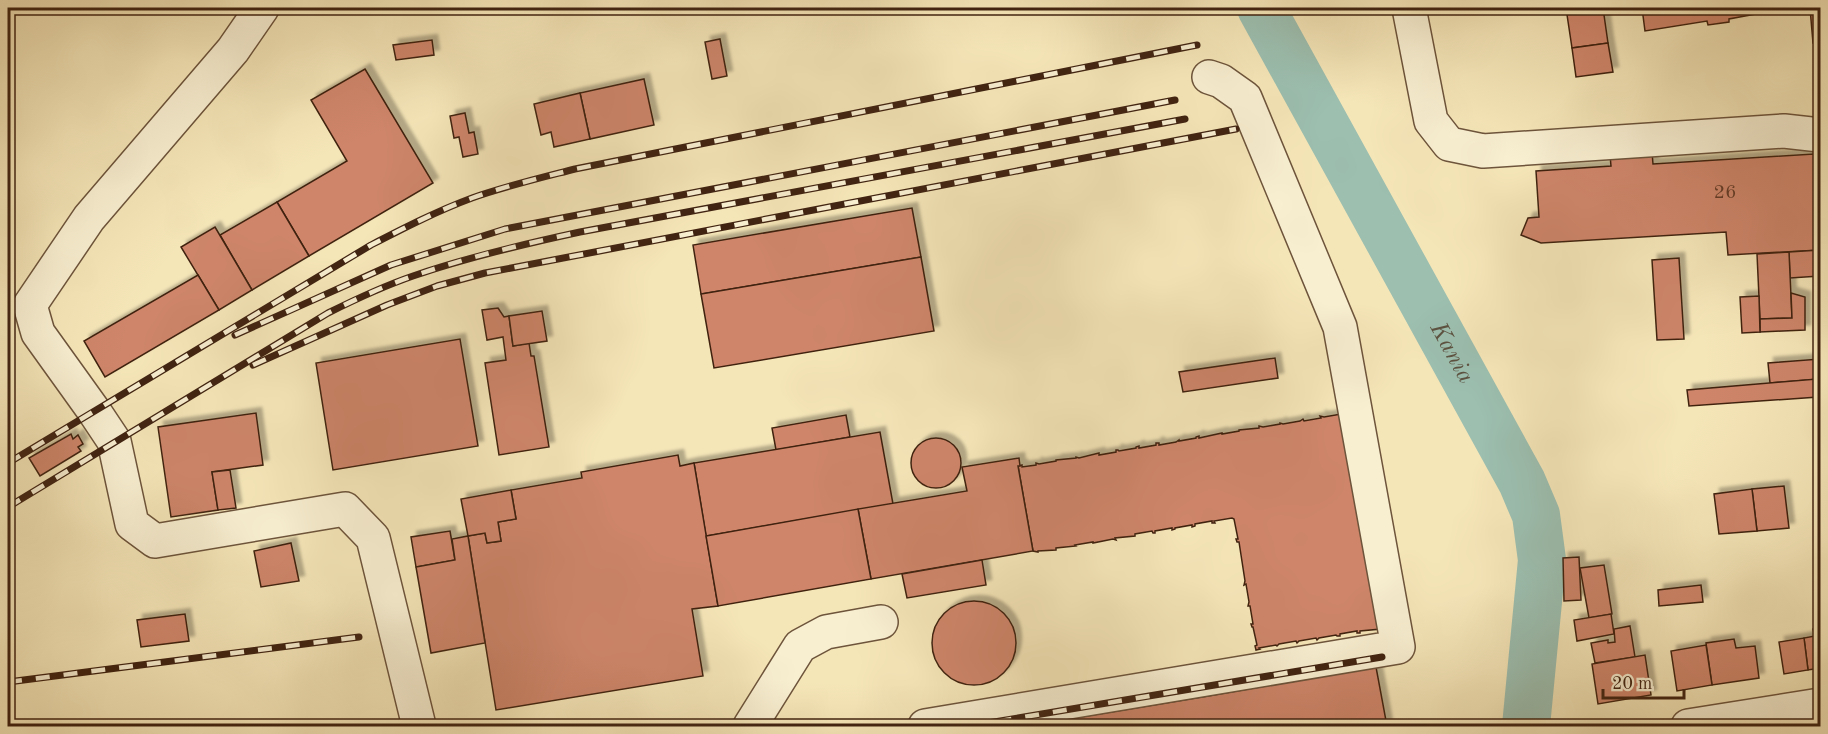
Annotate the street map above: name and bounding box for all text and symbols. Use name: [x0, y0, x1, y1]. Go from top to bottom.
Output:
house number: 26: [1713, 183, 1737, 203]
water label: Kania: [1424, 318, 1477, 388]
scale bar: [1603, 662, 1684, 700]
text: 20 m: [1612, 675, 1652, 693]

